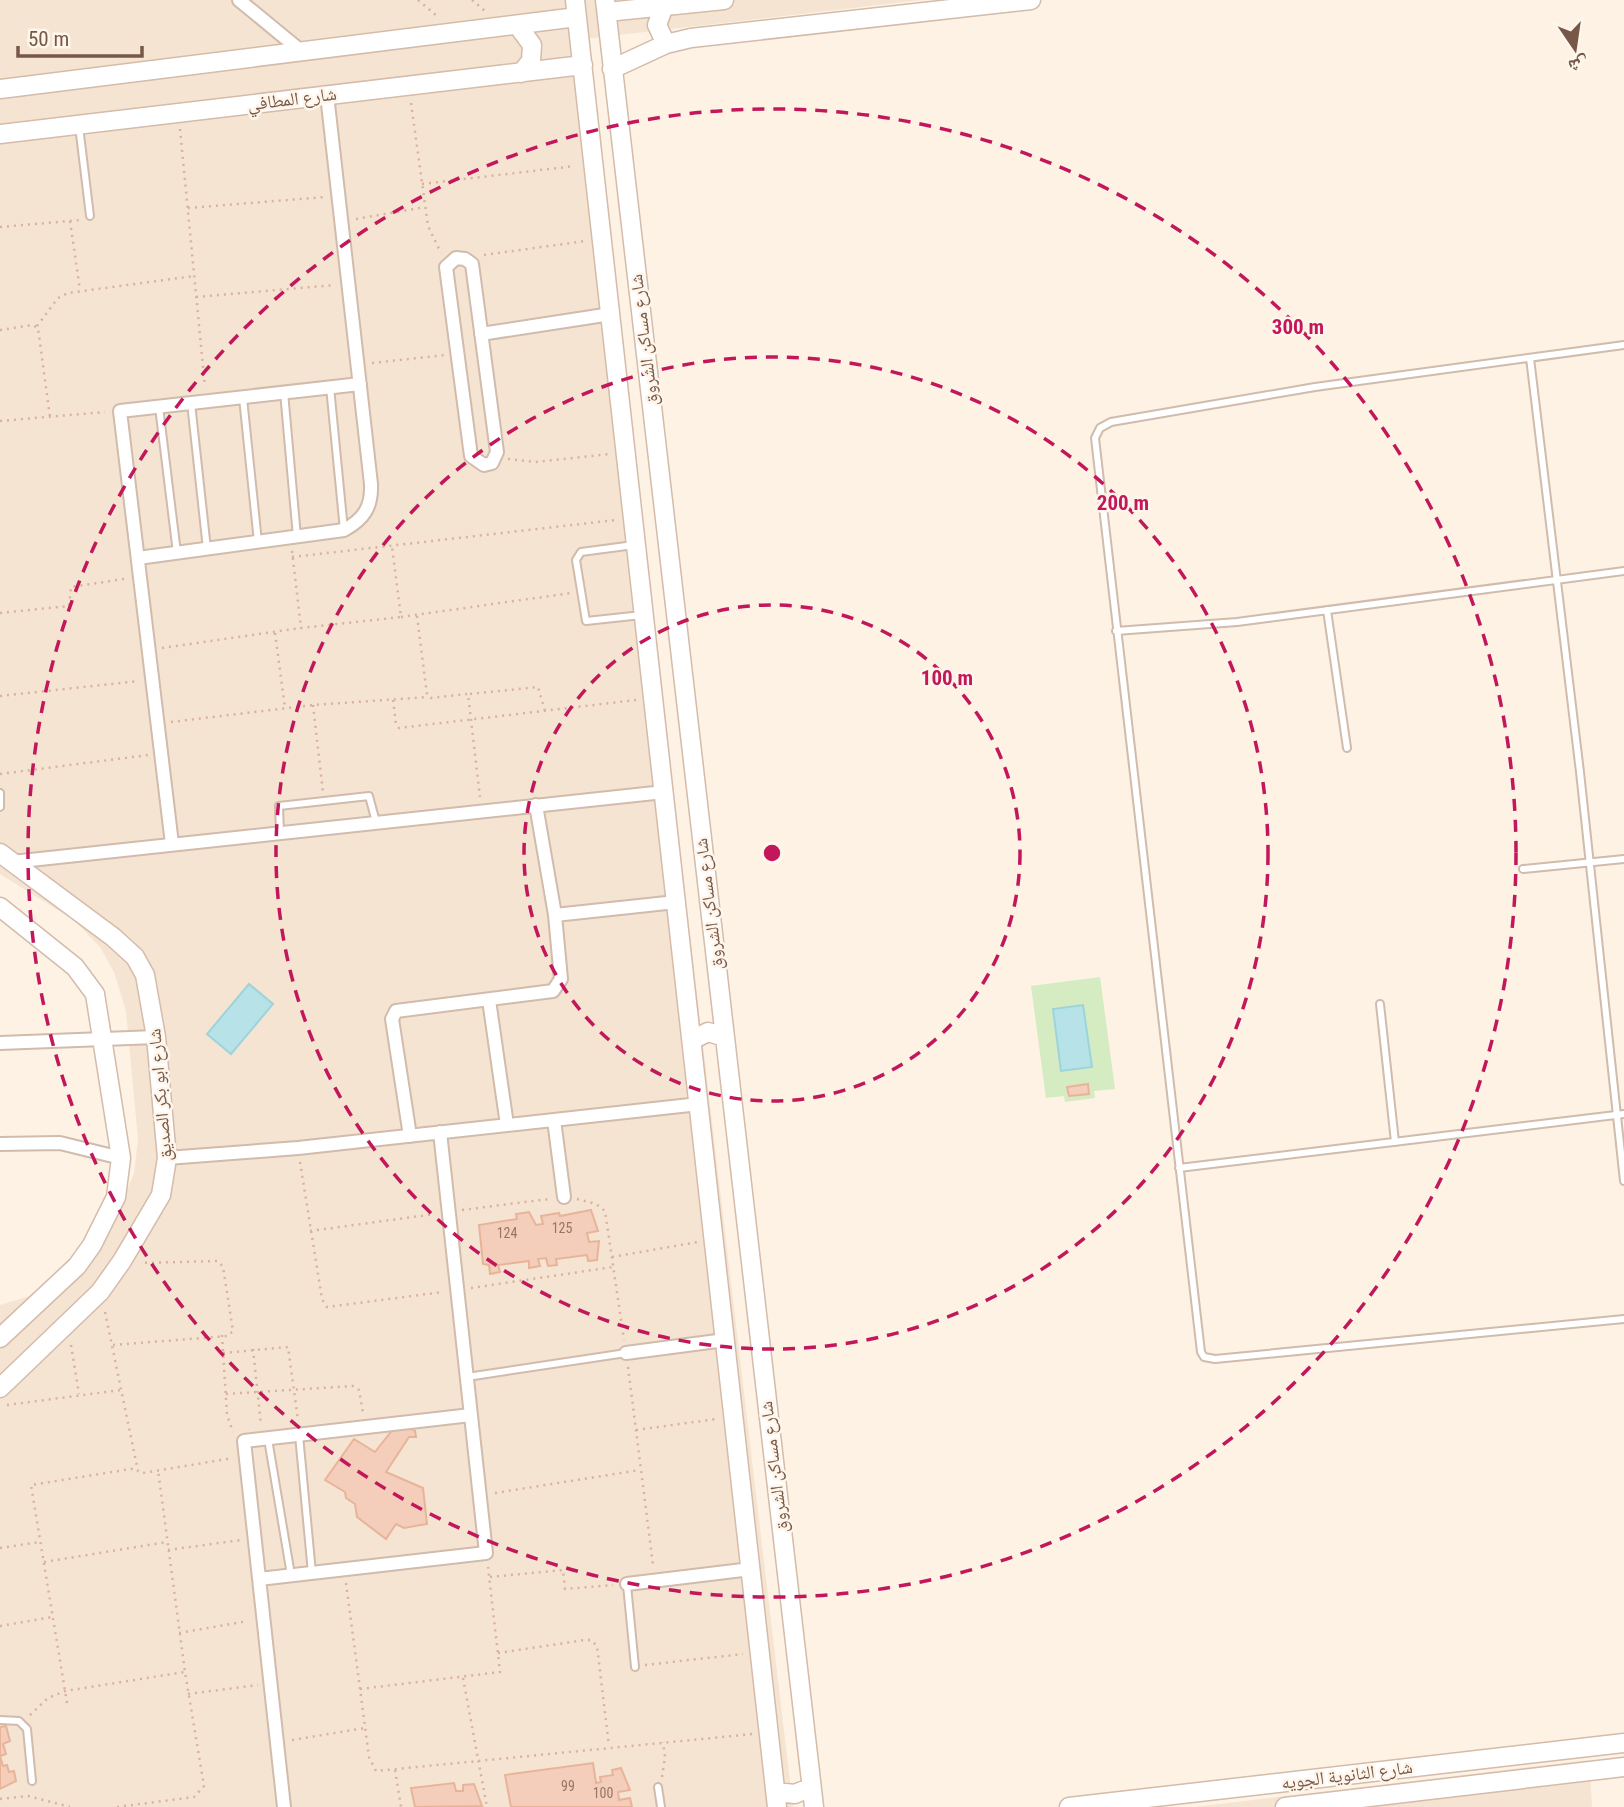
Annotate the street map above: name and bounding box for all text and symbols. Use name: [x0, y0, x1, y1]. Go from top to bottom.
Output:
scale bar: [18, 14, 142, 58]
north arrow: [1540, 14, 1610, 84]
text: 50 m: [28, 27, 69, 51]
text: ش: [1566, 52, 1591, 79]
street label: شارع المطافي: [246, 83, 338, 119]
street label: شارع مساكن الشروق: [625, 273, 663, 407]
text: 300 m: [1272, 315, 1324, 339]
text: 200 m: [1097, 491, 1149, 515]
text: 100 m: [921, 666, 973, 690]
street label: شارع مساكن الشروق: [690, 837, 728, 971]
centre of rings: [760, 841, 784, 865]
street label: شارع ابو بكر الصديق: [143, 1028, 177, 1162]
house number: 125: [552, 1220, 572, 1236]
house number: 124: [497, 1225, 517, 1241]
street label: شارع مساكن الشروق: [755, 1400, 793, 1534]
street label: شارع الثانوية الجويه: [1280, 1756, 1414, 1794]
house number: 99: [561, 1778, 575, 1794]
house number: 100: [593, 1785, 613, 1801]

